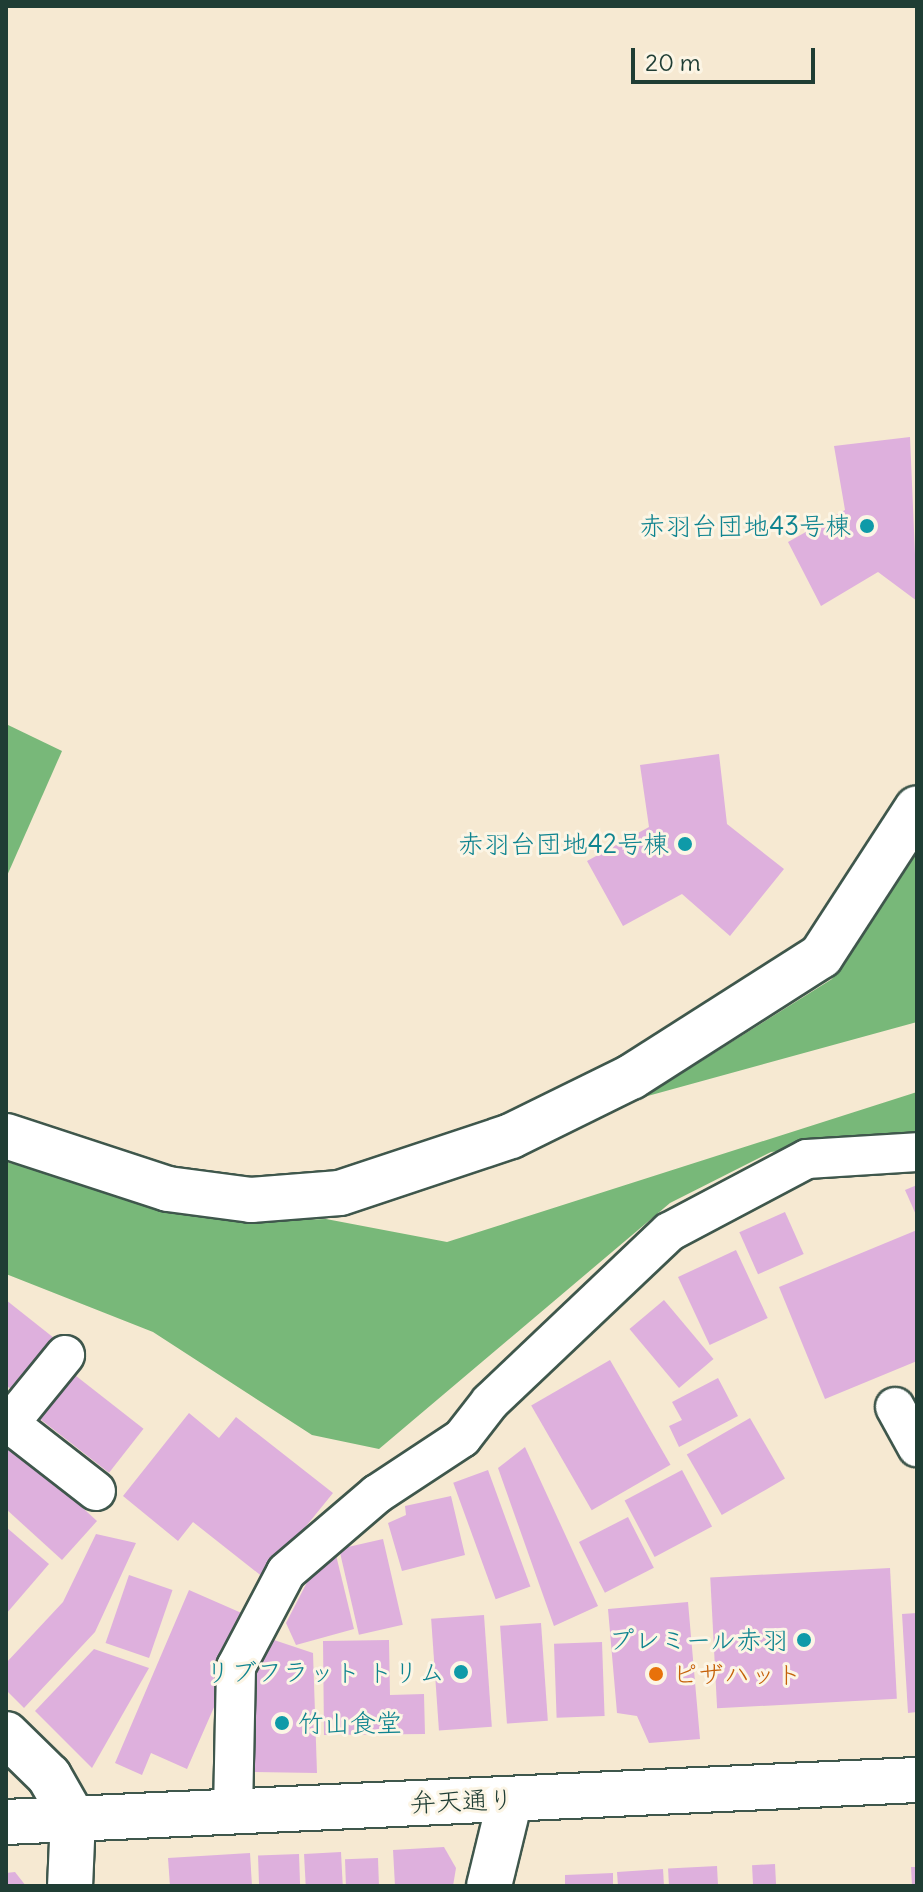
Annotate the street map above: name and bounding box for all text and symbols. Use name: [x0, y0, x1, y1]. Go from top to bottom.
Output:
scale bar: [635, 32, 819, 82]
text: 20 m: [645, 47, 701, 77]
place label: 赤羽台団地43号棟: [639, 510, 851, 542]
marker: 赤羽台団地43号棟: [858, 517, 876, 535]
place label: 赤羽台団地42号棟: [458, 828, 669, 860]
marker: 赤羽台団地42号棟: [676, 835, 694, 853]
place label: プレミール赤羽: [607, 1624, 788, 1656]
marker: プレミール赤羽: [795, 1631, 813, 1649]
place label: リブフラット トリム: [205, 1656, 445, 1688]
place label: ピザハット: [672, 1658, 802, 1690]
marker: リブフラット トリム: [452, 1663, 470, 1681]
marker: ピザハット: [647, 1665, 665, 1683]
place label: 竹山食堂: [298, 1707, 402, 1739]
marker: 竹山食堂: [273, 1714, 291, 1732]
street label: 弁天通り: [409, 1784, 515, 1818]

